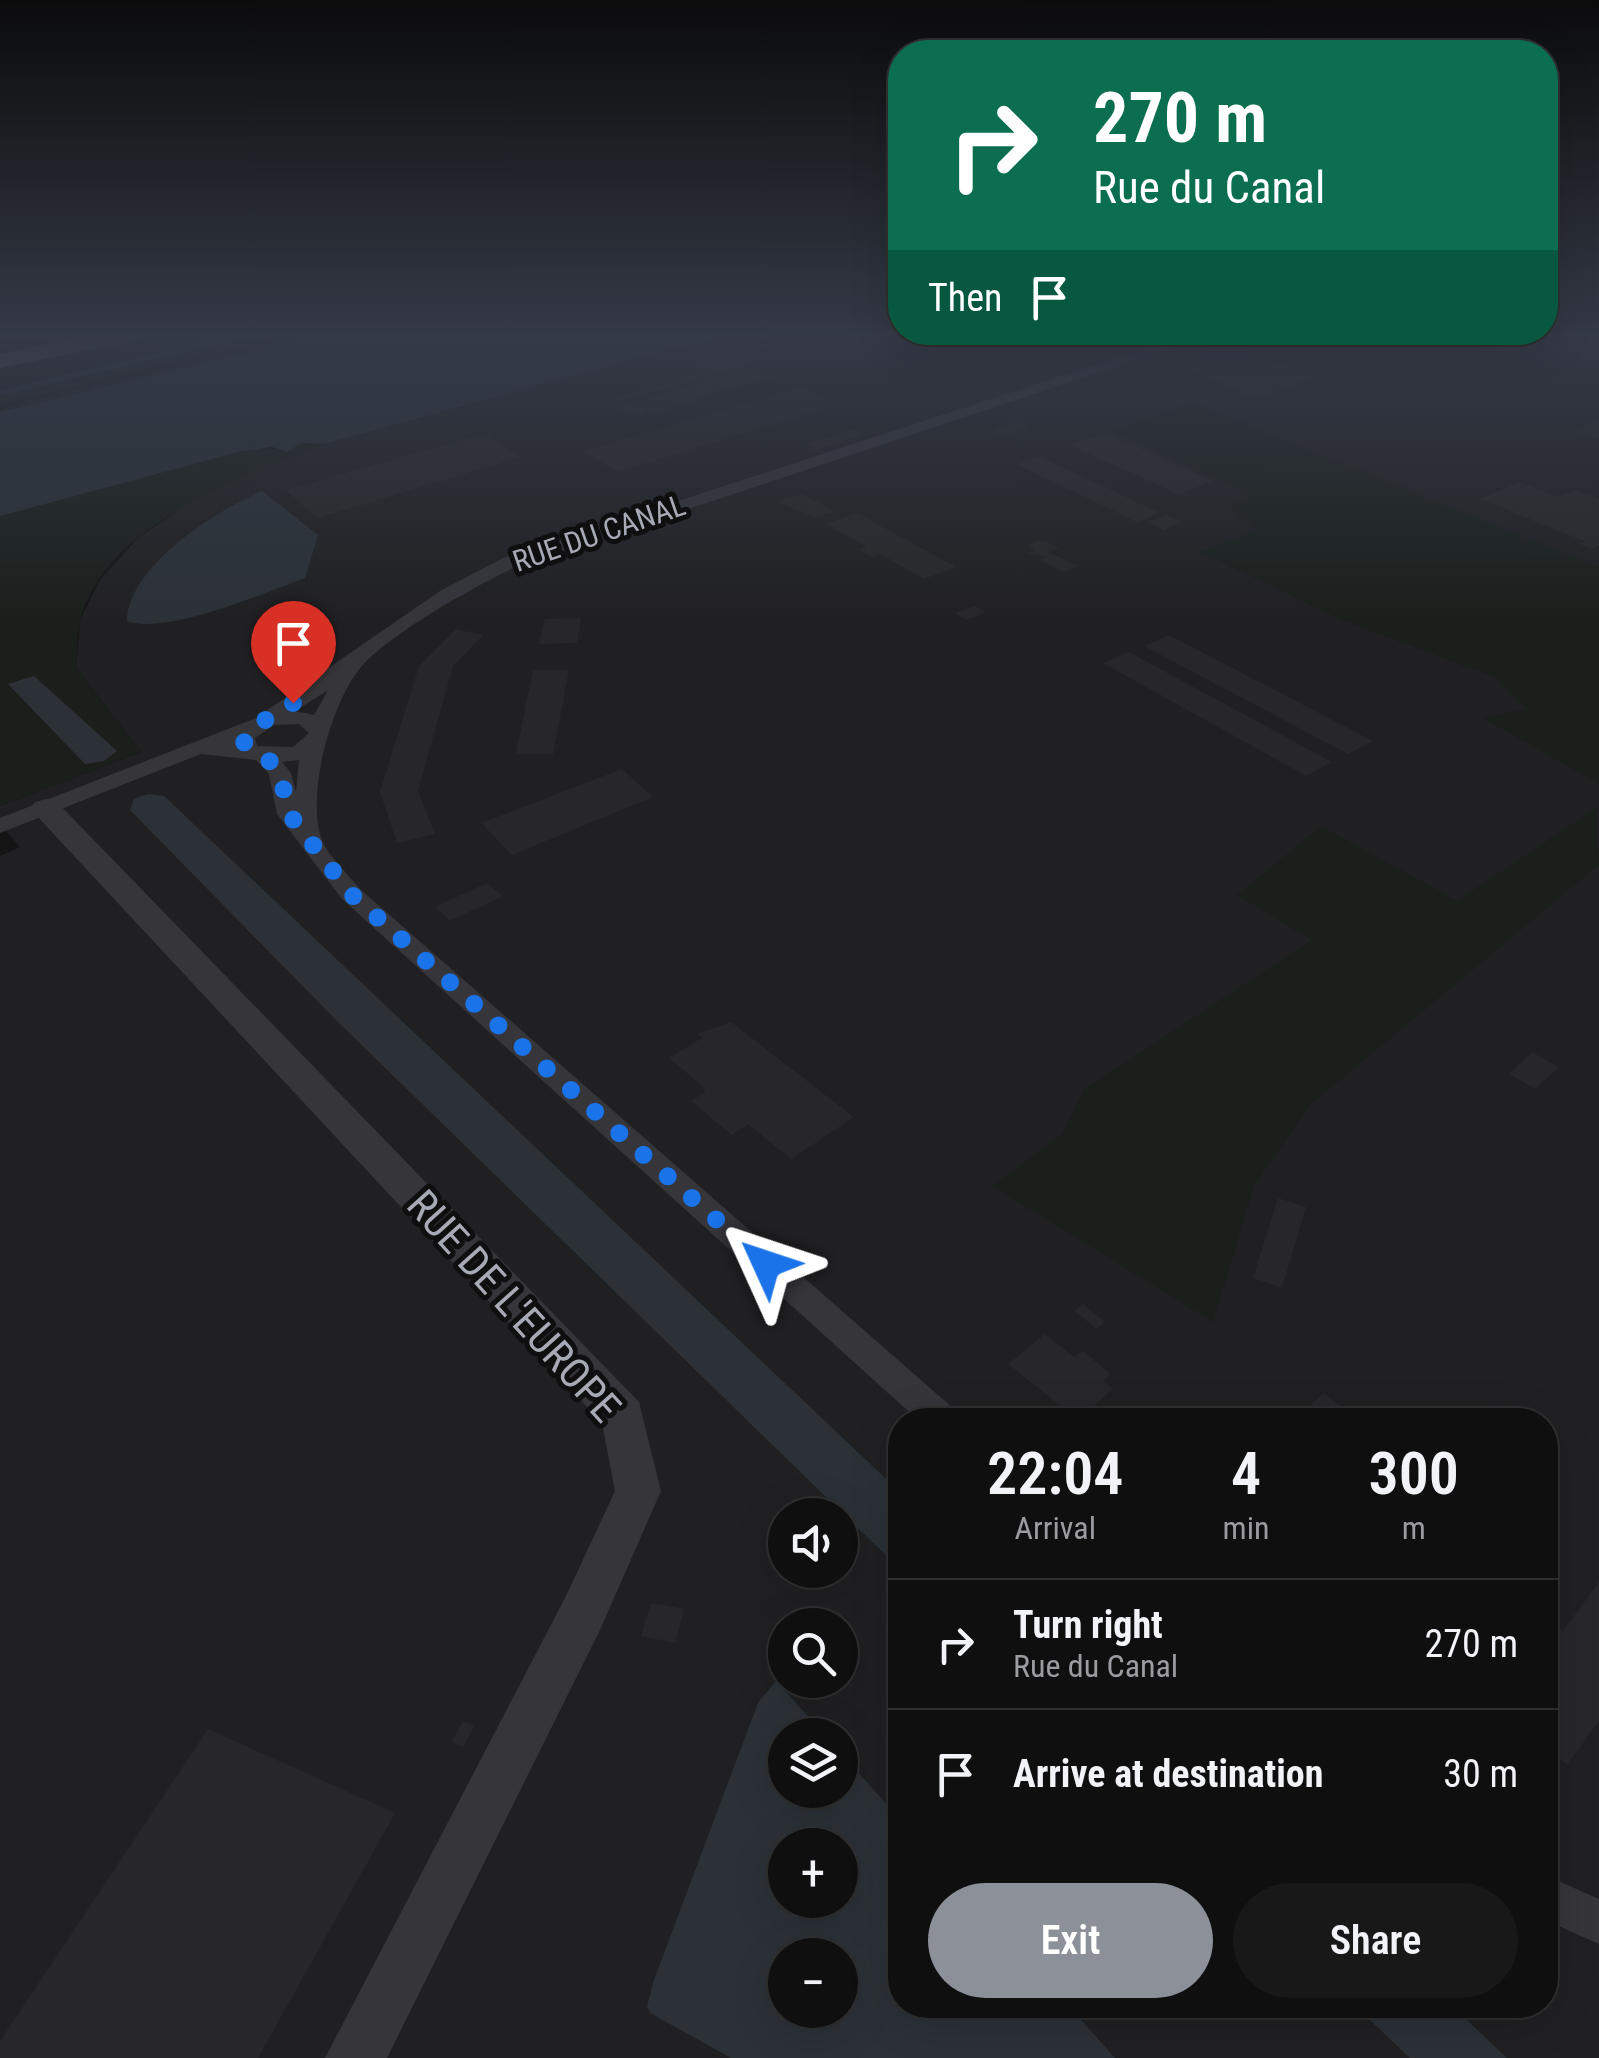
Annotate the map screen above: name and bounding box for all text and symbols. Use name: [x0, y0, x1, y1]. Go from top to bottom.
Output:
text: 270 m: [1093, 77, 1267, 159]
icon: right: [928, 80, 1058, 210]
text: Rue du Canal: [1093, 161, 1325, 214]
icon: arrive: [1022, 270, 1077, 325]
text: Then: [928, 276, 1002, 320]
street label: RUE DU CANAL: [508, 487, 690, 579]
pin: [251, 601, 336, 704]
icon: arrive: [266, 616, 321, 671]
street label: RUE DE L'EUROPE: [397, 1180, 631, 1432]
position arrow: [714, 1212, 818, 1316]
text: 22:04: [987, 1438, 1124, 1509]
text: 4: [1231, 1438, 1261, 1509]
text: 300: [1368, 1438, 1459, 1509]
map controls: [768, 1498, 858, 2028]
button: sound: [768, 1498, 858, 1588]
text: Arrival: [1015, 1509, 1096, 1547]
text: min: [1223, 1509, 1269, 1547]
text: m: [1402, 1509, 1426, 1547]
text: Turn right: [1013, 1603, 1163, 1647]
button: search: [768, 1608, 858, 1698]
icon: right: [928, 1617, 983, 1672]
text: 270 m: [1424, 1622, 1518, 1666]
text: Rue du Canal: [1013, 1647, 1178, 1685]
button: layers: [768, 1718, 858, 1808]
icon: arrive: [928, 1747, 983, 1802]
text: Arrive at destination: [1013, 1752, 1323, 1796]
text: 30 m: [1443, 1752, 1518, 1796]
button: +: [768, 1828, 858, 1918]
button: Exit: [928, 1883, 1213, 1998]
button: Share: [1233, 1883, 1518, 1998]
button: −: [768, 1938, 858, 2028]

